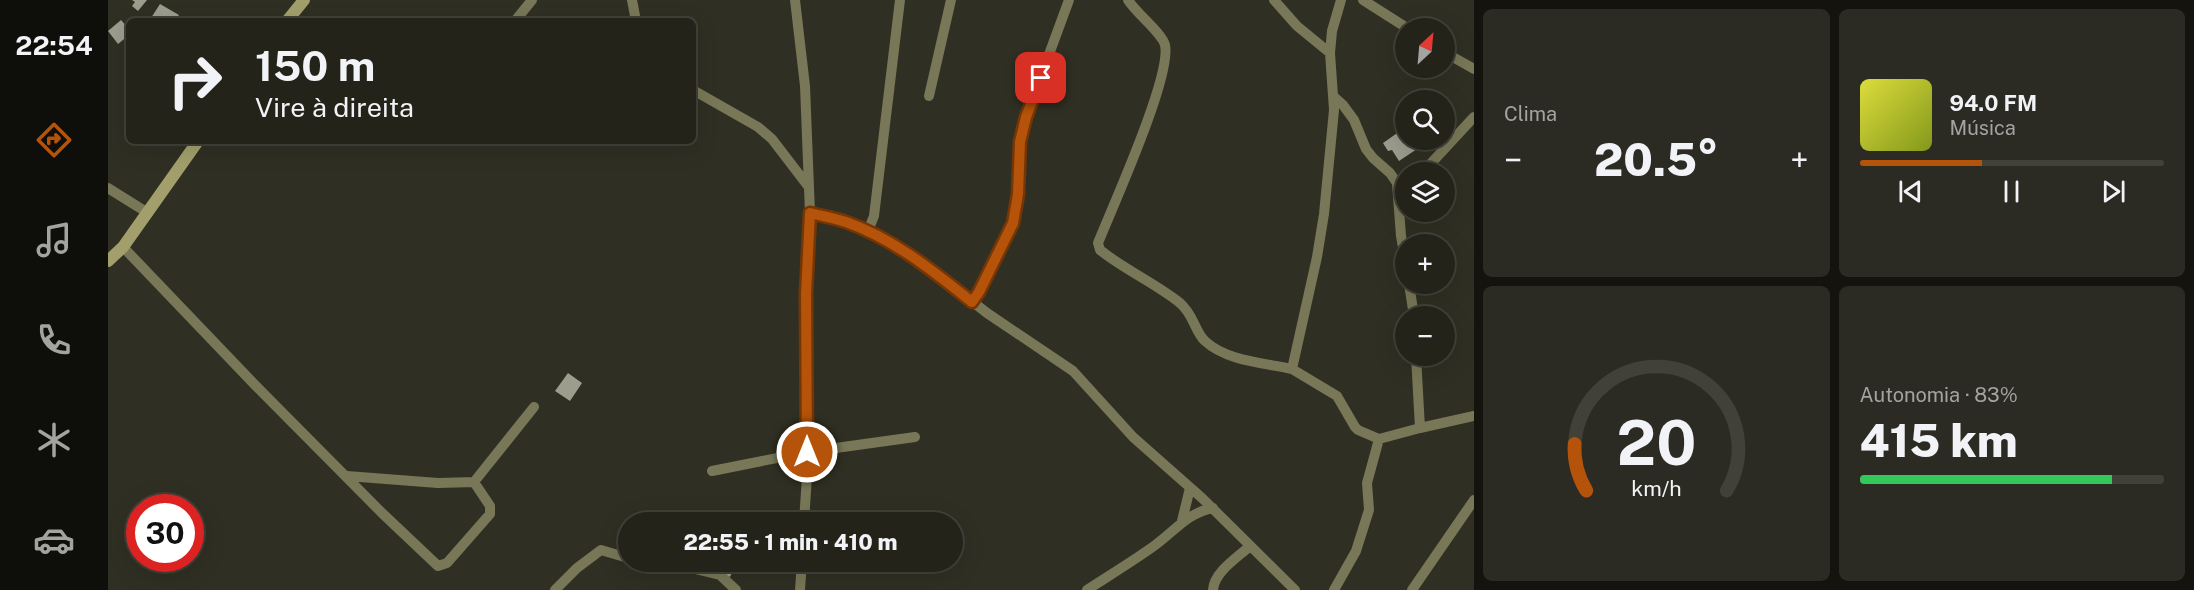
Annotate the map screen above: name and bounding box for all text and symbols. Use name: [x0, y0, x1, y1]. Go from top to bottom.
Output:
north arrow: [1395, 18, 1455, 78]
map controls: [1395, 18, 1455, 366]
text: 22:54: [15, 29, 93, 61]
text: 150 m: [255, 41, 375, 90]
icon: right: [156, 42, 234, 120]
pin: [1015, 52, 1066, 103]
icon: arrive: [1024, 61, 1057, 94]
button: search: [1395, 90, 1455, 150]
text: 94.0 FM: [1950, 90, 2037, 116]
text: Vire à direita: [255, 91, 414, 123]
text: Clima: [1504, 102, 1557, 126]
text: Música: [1950, 116, 2016, 140]
icon: directions: [33, 119, 75, 161]
text: 20.5°: [1594, 133, 1719, 186]
text: −: [1504, 141, 1522, 179]
text: +: [1790, 141, 1809, 179]
button: layers: [1395, 162, 1455, 222]
icon: previous: [1894, 175, 1927, 208]
icon: pause: [1995, 175, 2028, 208]
icon: next: [2097, 175, 2130, 208]
icon: music: [33, 219, 75, 261]
button: +: [1395, 234, 1455, 294]
button: −: [1395, 306, 1455, 366]
icon: phone: [33, 319, 75, 361]
text: Autonomia · 83%: [1860, 383, 2018, 407]
text: 20: [1616, 406, 1696, 479]
text: 415 km: [1860, 414, 2018, 467]
icon: climate: [33, 419, 75, 461]
position arrow: [775, 420, 839, 484]
text: km/h: [1631, 476, 1681, 501]
speed limit sign: 30: [126, 494, 204, 572]
icon: car: [33, 519, 75, 561]
text: 22:55 · 1 min · 410 m: [684, 529, 898, 555]

